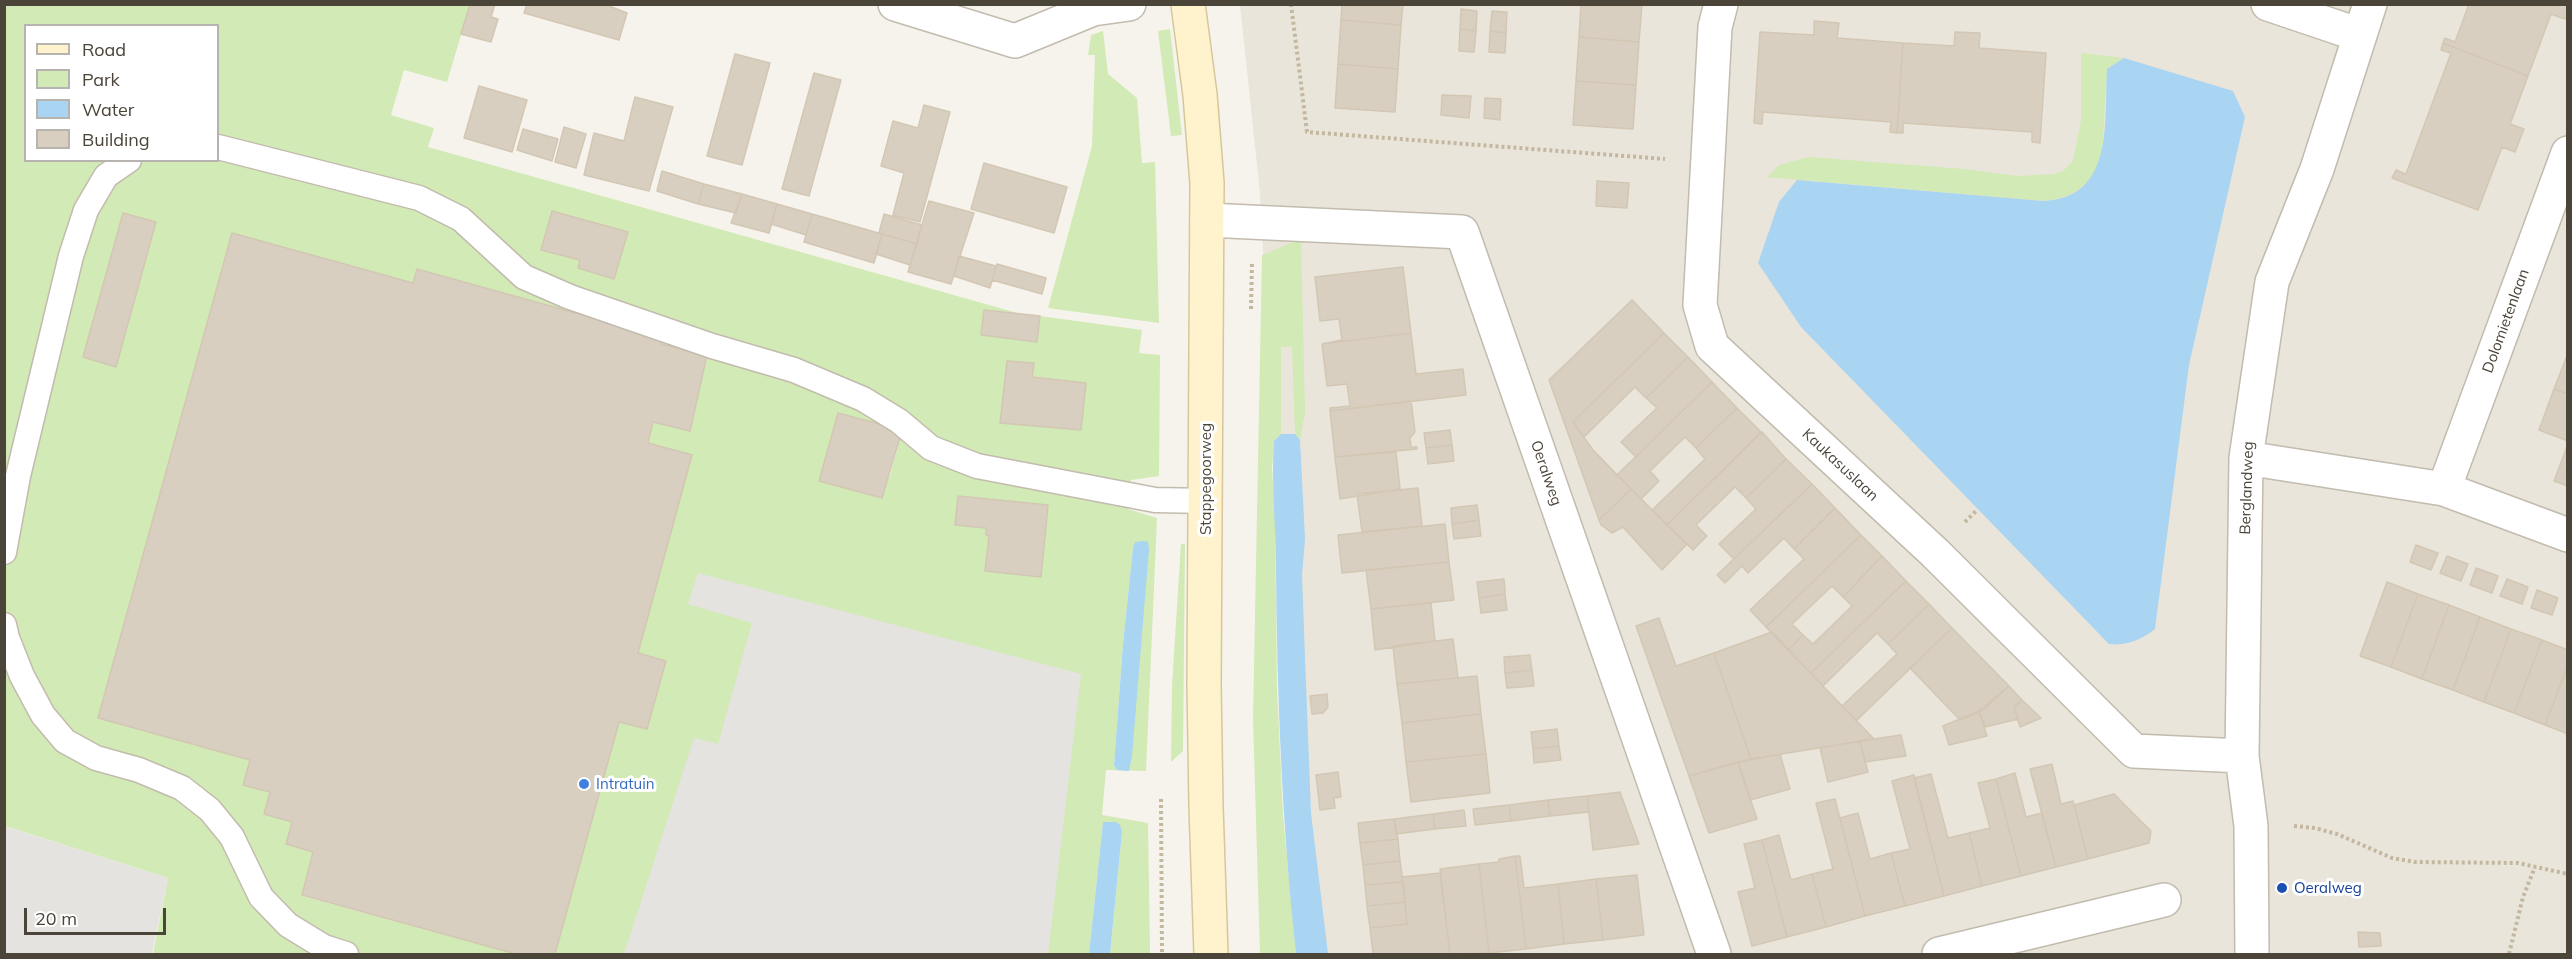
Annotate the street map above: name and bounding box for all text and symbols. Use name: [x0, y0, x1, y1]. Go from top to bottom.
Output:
legend: [24, 24, 219, 162]
text: Road: [82, 38, 126, 61]
text: Park: [82, 68, 120, 91]
text: Water: [82, 98, 134, 121]
text: Building: [82, 128, 150, 151]
street label: Dolomietenlaan: [2479, 267, 2533, 375]
street label: Stappegoorweg: [1197, 423, 1215, 535]
street label: Kaukasuslaan: [1798, 425, 1882, 505]
street label: Oeralweg: [1526, 438, 1566, 508]
street label: Berglandweg: [2236, 441, 2258, 535]
place label: Intratuin: [596, 775, 655, 793]
marker: Intratuin: [577, 777, 591, 791]
place label: Oeralweg: [2294, 879, 2362, 897]
marker: Oeralweg: [2275, 881, 2289, 895]
scale bar: [27, 896, 170, 934]
text: 20 m: [35, 907, 77, 930]

